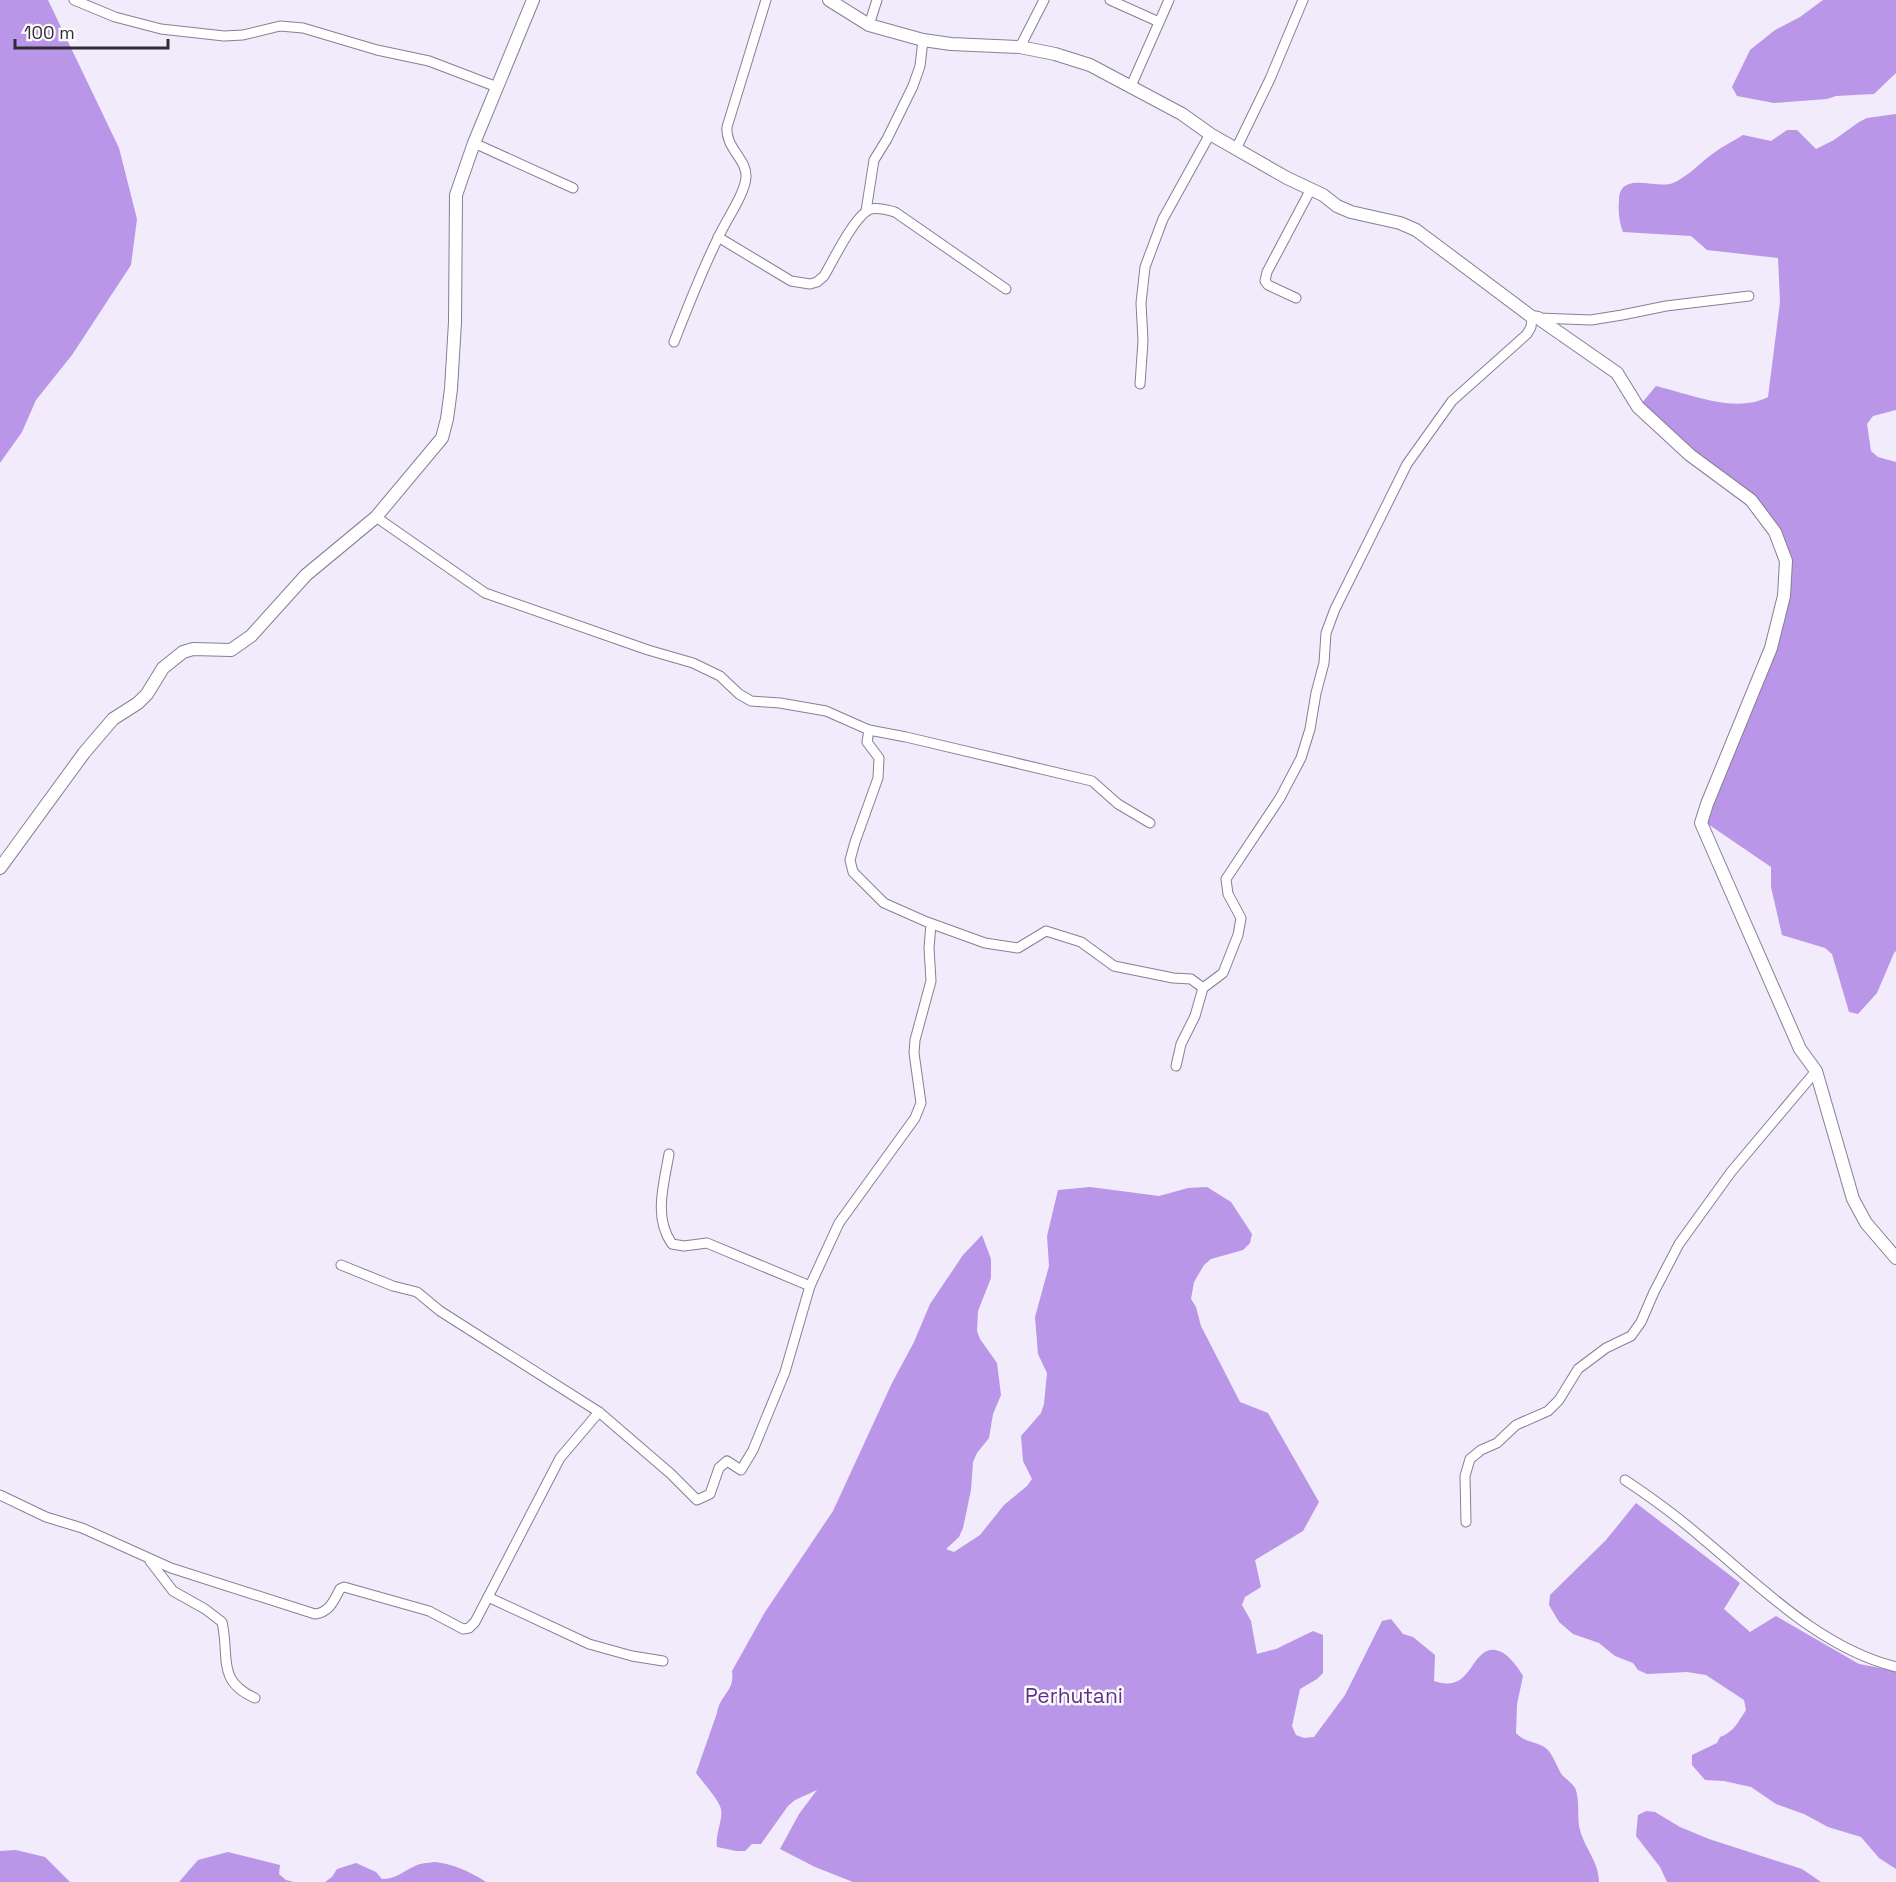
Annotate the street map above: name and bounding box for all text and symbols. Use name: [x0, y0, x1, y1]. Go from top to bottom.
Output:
scale bar: [15, 12, 168, 50]
text: 100 m: [24, 21, 75, 44]
park label: Perhutani: [1025, 1682, 1123, 1709]

